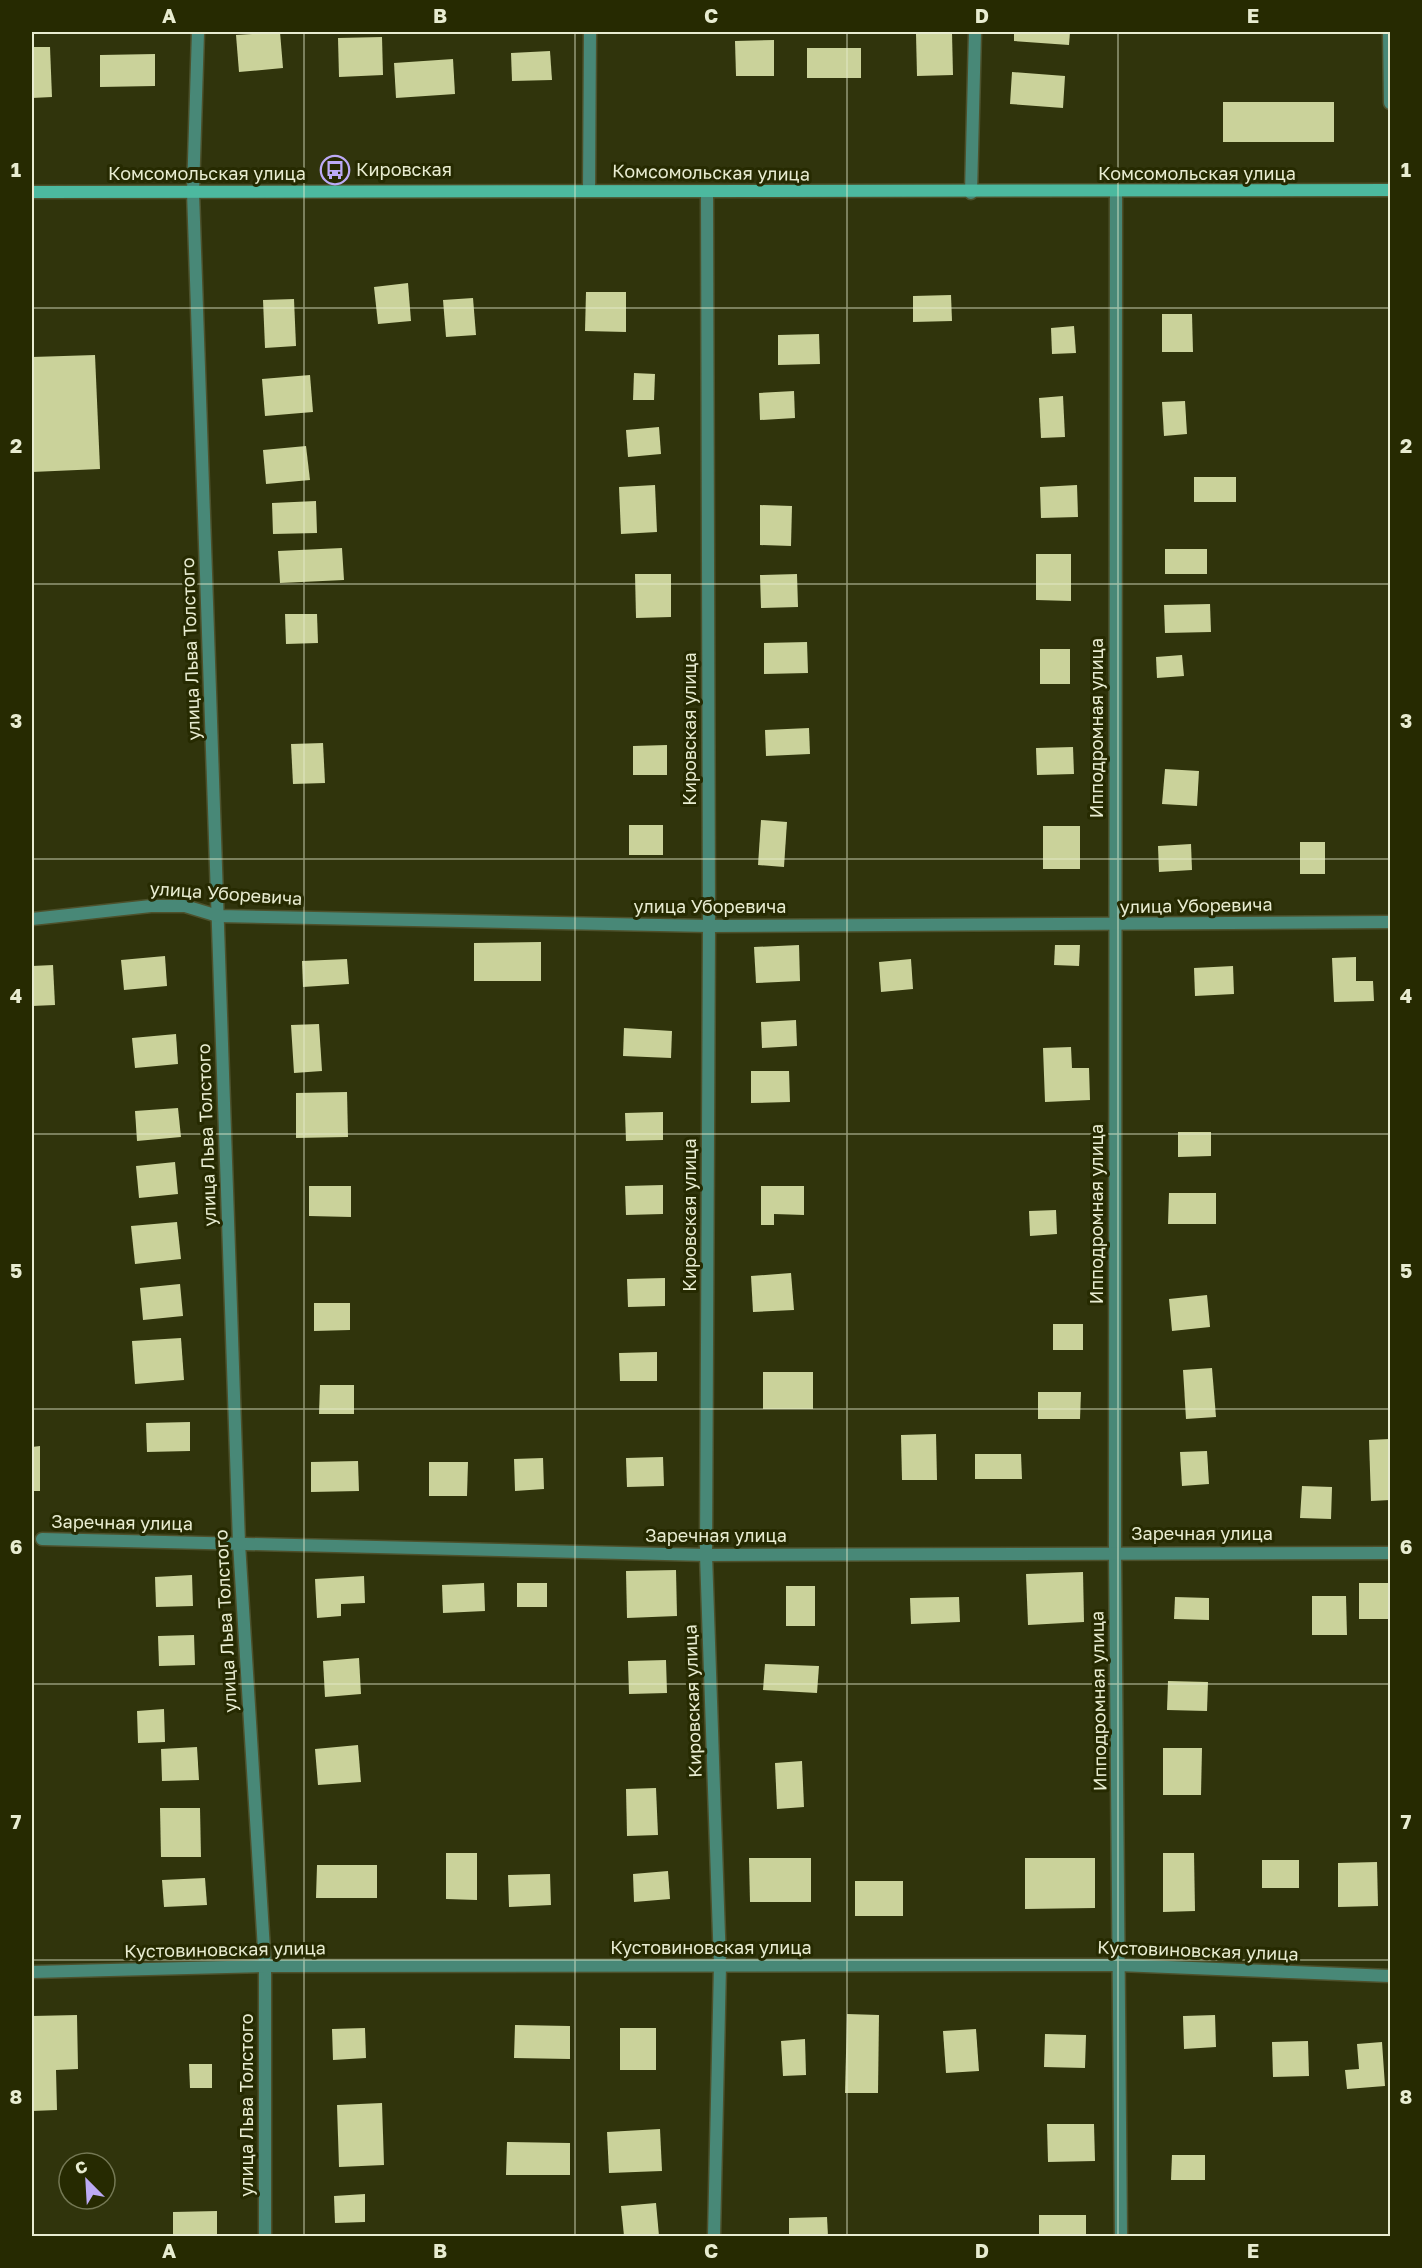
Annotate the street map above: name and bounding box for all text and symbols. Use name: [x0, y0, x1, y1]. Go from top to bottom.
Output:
text: A: [162, 3, 176, 27]
text: B: [433, 3, 447, 27]
text: C: [704, 3, 718, 27]
text: D: [975, 3, 989, 27]
text: E: [1247, 3, 1259, 27]
bus stop icon: Кировская: [319, 154, 351, 186]
text: 1: [11, 157, 21, 181]
text: 1: [1401, 157, 1411, 181]
place label: Кировская: [356, 158, 452, 180]
street label: Комсомольская улица: [612, 159, 810, 185]
street label: Комсомольская улица: [108, 162, 306, 184]
street label: Комсомольская улица: [1098, 162, 1296, 184]
text: 2: [10, 433, 22, 457]
text: 2: [1400, 433, 1412, 457]
street label: улица Льва Толстого: [176, 557, 204, 741]
street label: Ипподромная улица: [1085, 638, 1107, 818]
street label: Кировская улица: [678, 652, 700, 806]
text: 3: [10, 708, 22, 732]
text: 3: [1400, 708, 1412, 732]
street label: улица Уборевича: [149, 877, 303, 909]
street label: улица Уборевича: [1119, 893, 1273, 917]
street label: улица Уборевича: [634, 895, 786, 917]
text: 4: [10, 983, 22, 1007]
text: 4: [1400, 983, 1412, 1007]
street label: улица Льва Толстого: [192, 1043, 220, 1227]
street label: Ипподромная улица: [1085, 1124, 1107, 1304]
street label: Кировская улица: [678, 1138, 700, 1292]
text: 5: [10, 1258, 22, 1282]
text: 5: [1400, 1258, 1412, 1282]
street label: Заречная улица: [51, 1510, 193, 1534]
street label: Заречная улица: [1131, 1522, 1273, 1544]
street label: Заречная улица: [645, 1524, 787, 1546]
street label: улица Льва Толстого: [209, 1529, 241, 1713]
text: 6: [10, 1534, 22, 1558]
text: 6: [1400, 1534, 1412, 1558]
street label: Ипподромная улица: [1085, 1611, 1111, 1791]
street label: Кировская улица: [678, 1624, 706, 1778]
text: 7: [11, 1809, 22, 1833]
text: 7: [1401, 1809, 1412, 1833]
street label: Кустовиновская улица: [1097, 1935, 1299, 1965]
street label: Кустовиновская улица: [124, 1936, 326, 1962]
street label: Кустовиновская улица: [610, 1936, 812, 1958]
street label: улица Льва Толстого: [235, 2013, 257, 2197]
text: 8: [10, 2084, 22, 2108]
text: 8: [1400, 2084, 1412, 2108]
north arrow: [57, 2151, 117, 2211]
text: С: [72, 2156, 90, 2179]
text: A: [162, 2238, 176, 2262]
text: B: [433, 2238, 447, 2262]
text: C: [704, 2238, 718, 2262]
text: D: [975, 2238, 989, 2262]
text: E: [1247, 2238, 1259, 2262]

